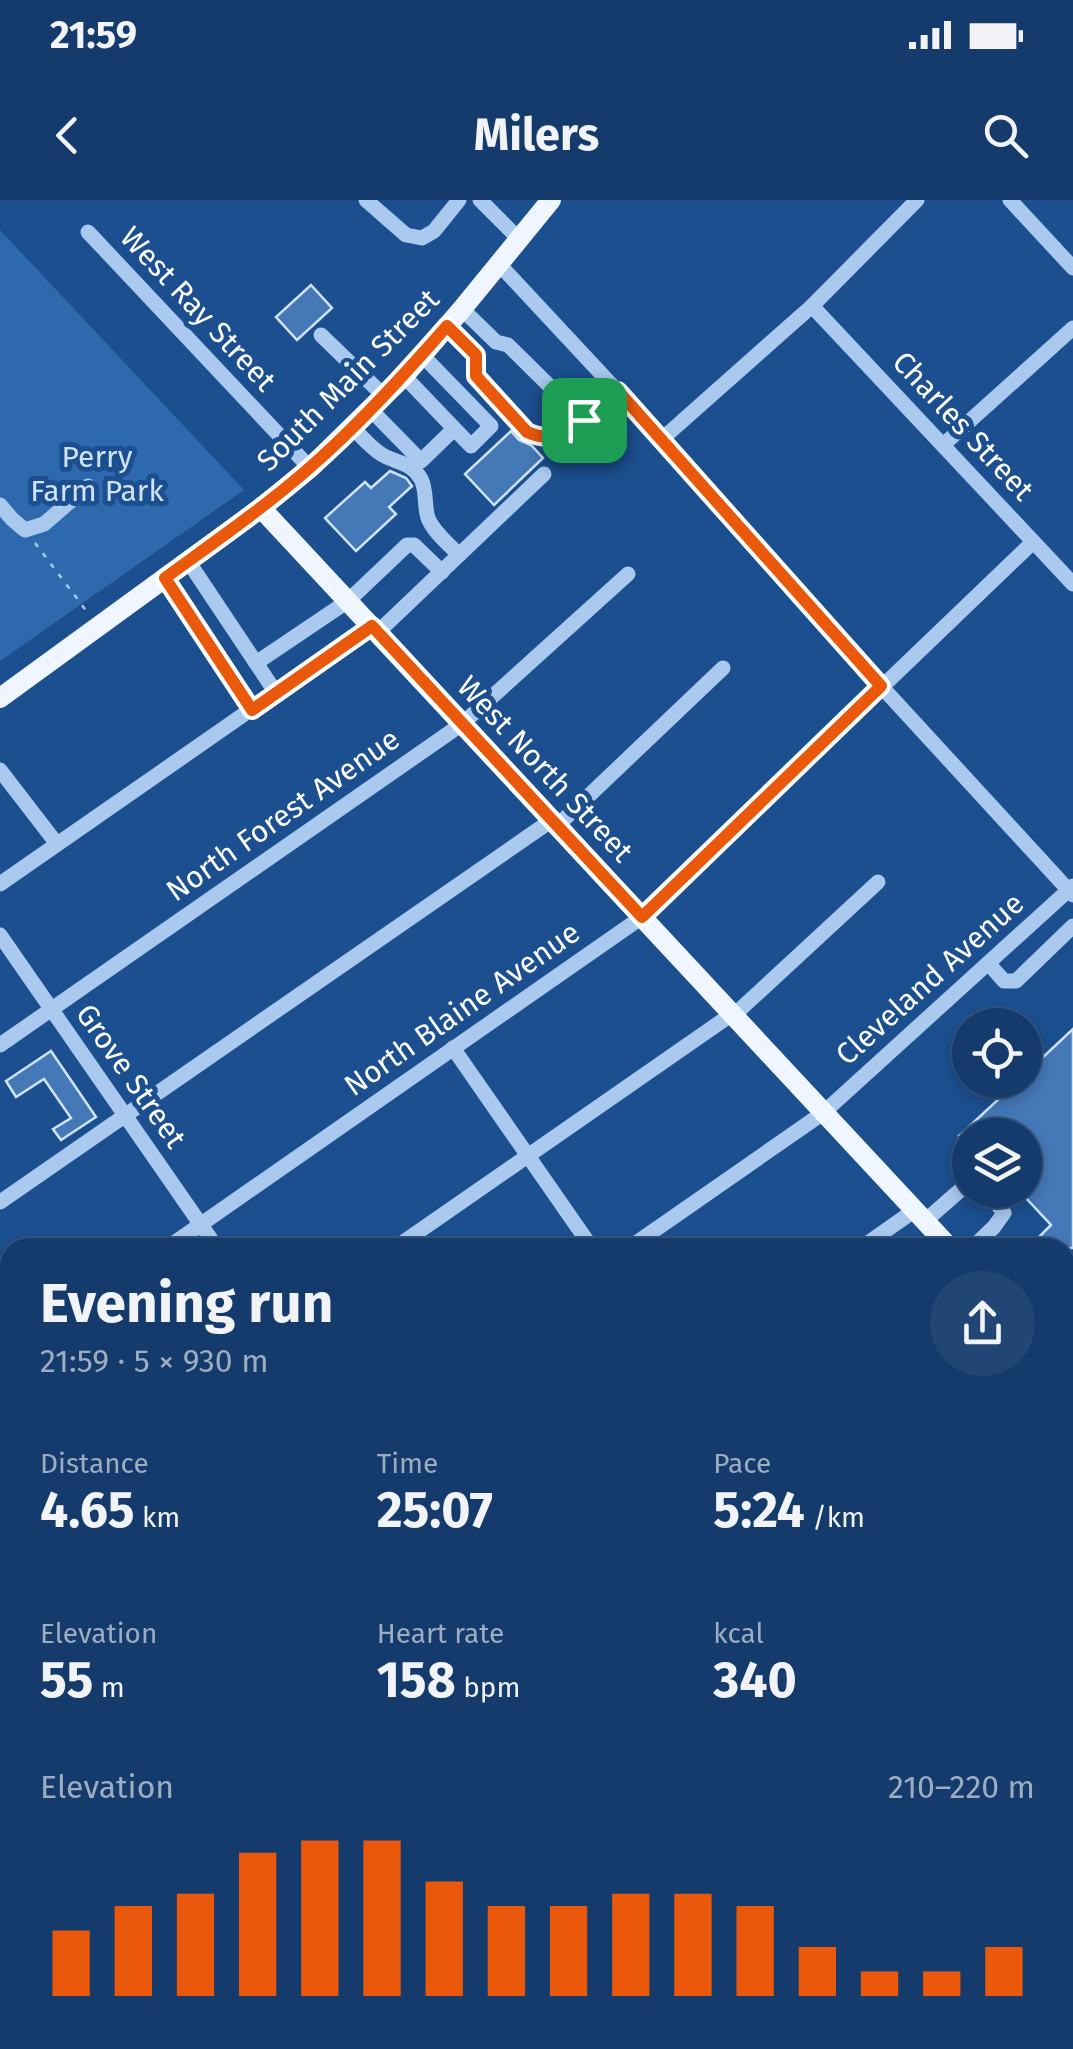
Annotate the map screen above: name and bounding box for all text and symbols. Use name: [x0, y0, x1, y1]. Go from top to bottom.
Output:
text: 21:59: [50, 12, 137, 58]
icon: back: [40, 108, 95, 163]
text: Milers: [474, 108, 599, 162]
icon: search: [978, 108, 1033, 163]
street label: West Ray Street: [113, 219, 283, 399]
street label: South Main Street: [249, 281, 447, 479]
street label: Charles Street: [885, 344, 1041, 508]
pin: [542, 378, 627, 463]
icon: arrive: [557, 393, 612, 448]
park label: Perry Farm Park: [30, 439, 164, 509]
street label: West North Street: [450, 669, 640, 870]
street label: North Forest Avenue: [159, 721, 407, 909]
street label: Cleveland Avenue: [829, 885, 1031, 1073]
street label: North Blaine Avenue: [337, 914, 587, 1104]
street label: Grove Street: [68, 997, 194, 1155]
map controls: [952, 1008, 1042, 1208]
button: locate: [952, 1008, 1042, 1098]
button: layers: [952, 1118, 1042, 1208]
text: Evening run: [40, 1271, 334, 1337]
button: share: [930, 1271, 1035, 1376]
text: 21:59 · 5 × 930 m: [40, 1342, 269, 1380]
text: Distance: [40, 1447, 149, 1480]
text: Time: [377, 1447, 438, 1480]
text: Pace: [713, 1447, 771, 1480]
text: 4.65: [40, 1480, 135, 1540]
text: 25:07: [377, 1480, 493, 1540]
text: 5:24: [713, 1480, 805, 1540]
text: km: [135, 1501, 180, 1534]
text: /km: [805, 1501, 865, 1534]
text: Elevation: [40, 1617, 157, 1650]
text: Heart rate: [377, 1617, 504, 1650]
text: kcal: [713, 1617, 764, 1650]
text: 55: [40, 1650, 93, 1710]
text: 158: [377, 1650, 456, 1710]
text: 340: [713, 1650, 797, 1710]
text: m: [93, 1671, 125, 1704]
text: bpm: [456, 1671, 520, 1704]
text: Elevation: [40, 1768, 174, 1806]
text: 210–220 m: [888, 1768, 1035, 1806]

